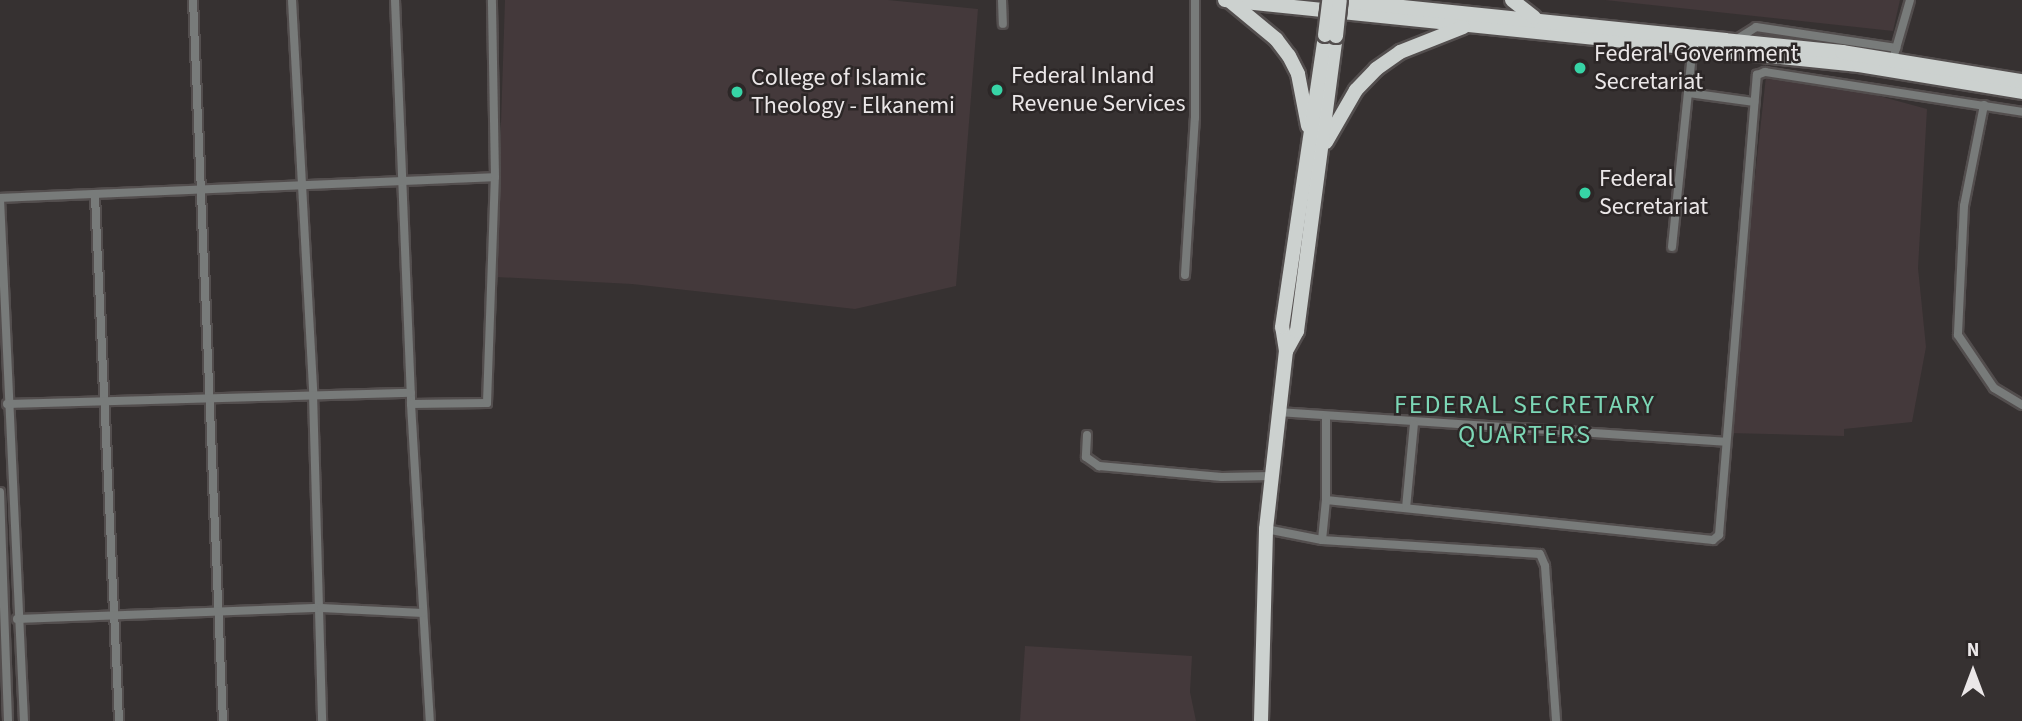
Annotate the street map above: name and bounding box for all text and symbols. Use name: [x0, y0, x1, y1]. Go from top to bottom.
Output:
place label: Federal Government Secretariat: [1594, 40, 1799, 96]
marker: Federal Government Secretariat: [1572, 60, 1588, 76]
place label: Federal Inland Revenue Services: [1011, 62, 1186, 118]
place label: College of Islamic Theology - Elkanemi: [751, 64, 955, 120]
marker: Federal Inland Revenue Services: [989, 82, 1005, 98]
marker: College of Islamic Theology - Elkanemi: [729, 84, 745, 100]
place label: Federal Secretariat: [1599, 165, 1708, 221]
marker: Federal Secretariat: [1577, 185, 1593, 201]
district label: FEDERAL SECRETARY QUARTERS: [1396, 389, 1654, 450]
north arrow: [1938, 637, 2008, 707]
text: N: [1967, 637, 1979, 664]

